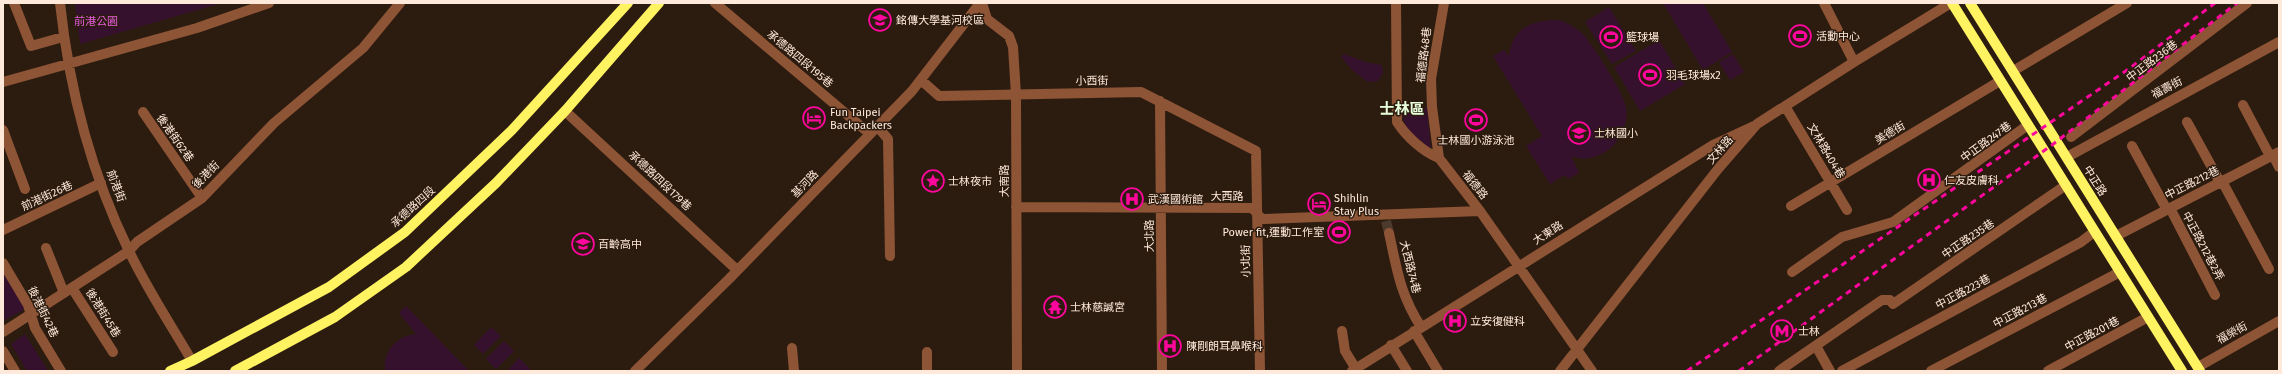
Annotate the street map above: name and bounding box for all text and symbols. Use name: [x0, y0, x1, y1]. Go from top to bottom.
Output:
school or university icon: 銘傳大學基河校區: [867, 7, 893, 33]
place label: 銘傳大學基河校區: [896, 14, 984, 27]
park label: 前港公園: [74, 15, 118, 28]
sports icon: 活動中心: [1787, 23, 1813, 49]
sports icon: 籃球場: [1598, 24, 1624, 50]
street label: 福德路48巷: [1414, 26, 1434, 84]
street label: 承德路四段195巷: [764, 28, 836, 90]
place label: 活動中心: [1816, 30, 1860, 43]
place label: 籃球場: [1626, 31, 1659, 44]
street label: 中正路236巷: [2124, 38, 2180, 84]
sports icon: 羽毛球場x2: [1637, 62, 1663, 88]
place label: 羽毛球場x2: [1666, 69, 1721, 82]
street label: 小西街: [1075, 74, 1109, 88]
street label: 福壽街: [2149, 75, 2185, 101]
district label: 士林區: [1379, 100, 1425, 118]
hotel icon: Fun Taipei Backpackers: [801, 105, 827, 131]
place label: Fun Taipei Backpackers: [830, 106, 892, 132]
sports icon: 士林國小游泳池: [1463, 107, 1489, 133]
street label: 後港街62巷: [154, 112, 196, 164]
street label: 美德街: [1873, 119, 1907, 147]
street label: 中正路247巷: [1958, 119, 2014, 165]
school or university icon: 士林國小: [1566, 120, 1592, 146]
street label: 文林路404巷: [1805, 121, 1847, 181]
place label: 士林國小: [1594, 127, 1638, 140]
street label: 文林路: [1704, 133, 1736, 167]
place label: 士林國小游泳池: [1438, 134, 1515, 147]
street label: 承德路四段179巷: [626, 149, 694, 213]
street label: 後港街: [190, 159, 222, 191]
street label: 中正路: [2081, 164, 2109, 198]
street label: 中正路212巷: [2163, 164, 2221, 202]
street label: 大南路: [998, 165, 1011, 198]
hospital icon: 仁友皮膚科: [1916, 167, 1942, 193]
street label: 前港街: [104, 168, 128, 204]
street label: 基河路: [789, 168, 821, 200]
place icon: 士林夜市: [920, 168, 946, 194]
street label: 福德路: [1460, 168, 1490, 202]
place label: 仁友皮膚科: [1944, 174, 1999, 187]
place label: 士林夜市: [948, 175, 992, 188]
street label: 前港街26巷: [19, 178, 75, 214]
street label: 承德路四段: [388, 184, 438, 230]
hospital icon: 武漢國術館: [1119, 186, 1145, 212]
street label: 大西路: [1211, 190, 1244, 203]
hotel icon: Shihlin Stay Plus: [1306, 191, 1332, 217]
place label: Shihlin Stay Plus: [1334, 192, 1379, 218]
place label: 武漢國術館: [1148, 193, 1203, 206]
street label: 中正路212巷2弄: [2179, 209, 2227, 283]
street label: 中正路235巷: [1939, 217, 1997, 261]
sports icon: Power fit,運動工作室: [1326, 219, 1352, 245]
street label: 大東路: [1531, 219, 1565, 247]
street label: 大北路: [1143, 220, 1156, 253]
place label: Power fit,運動工作室: [1222, 226, 1324, 239]
school or university icon: 百齡高中: [570, 231, 596, 257]
place label: 百齡高中: [598, 238, 642, 251]
street label: 大西路74巷: [1397, 239, 1423, 295]
street label: 小北街: [1239, 244, 1253, 278]
street label: 中正路223巷: [1933, 272, 1993, 312]
street label: 後港街42巷: [25, 284, 61, 340]
street label: 後港街45巷: [83, 286, 123, 340]
street label: 中正路213巷: [1991, 291, 2049, 331]
temple icon: 士林慈諴宮: [1042, 294, 1068, 320]
place label: 士林慈諴宮: [1070, 301, 1125, 314]
hospital icon: 立安復健科: [1442, 308, 1468, 334]
street label: 中正路201巷: [2062, 314, 2122, 354]
place label: 立安復健科: [1470, 315, 1525, 328]
metro station icon: 士林: [1769, 318, 1795, 344]
street label: 福榮街: [2214, 319, 2250, 347]
place label: 士林: [1798, 325, 1820, 338]
hospital icon: 陳剛朗耳鼻喉科: [1157, 333, 1183, 359]
place label: 陳剛朗耳鼻喉科: [1186, 340, 1263, 353]

